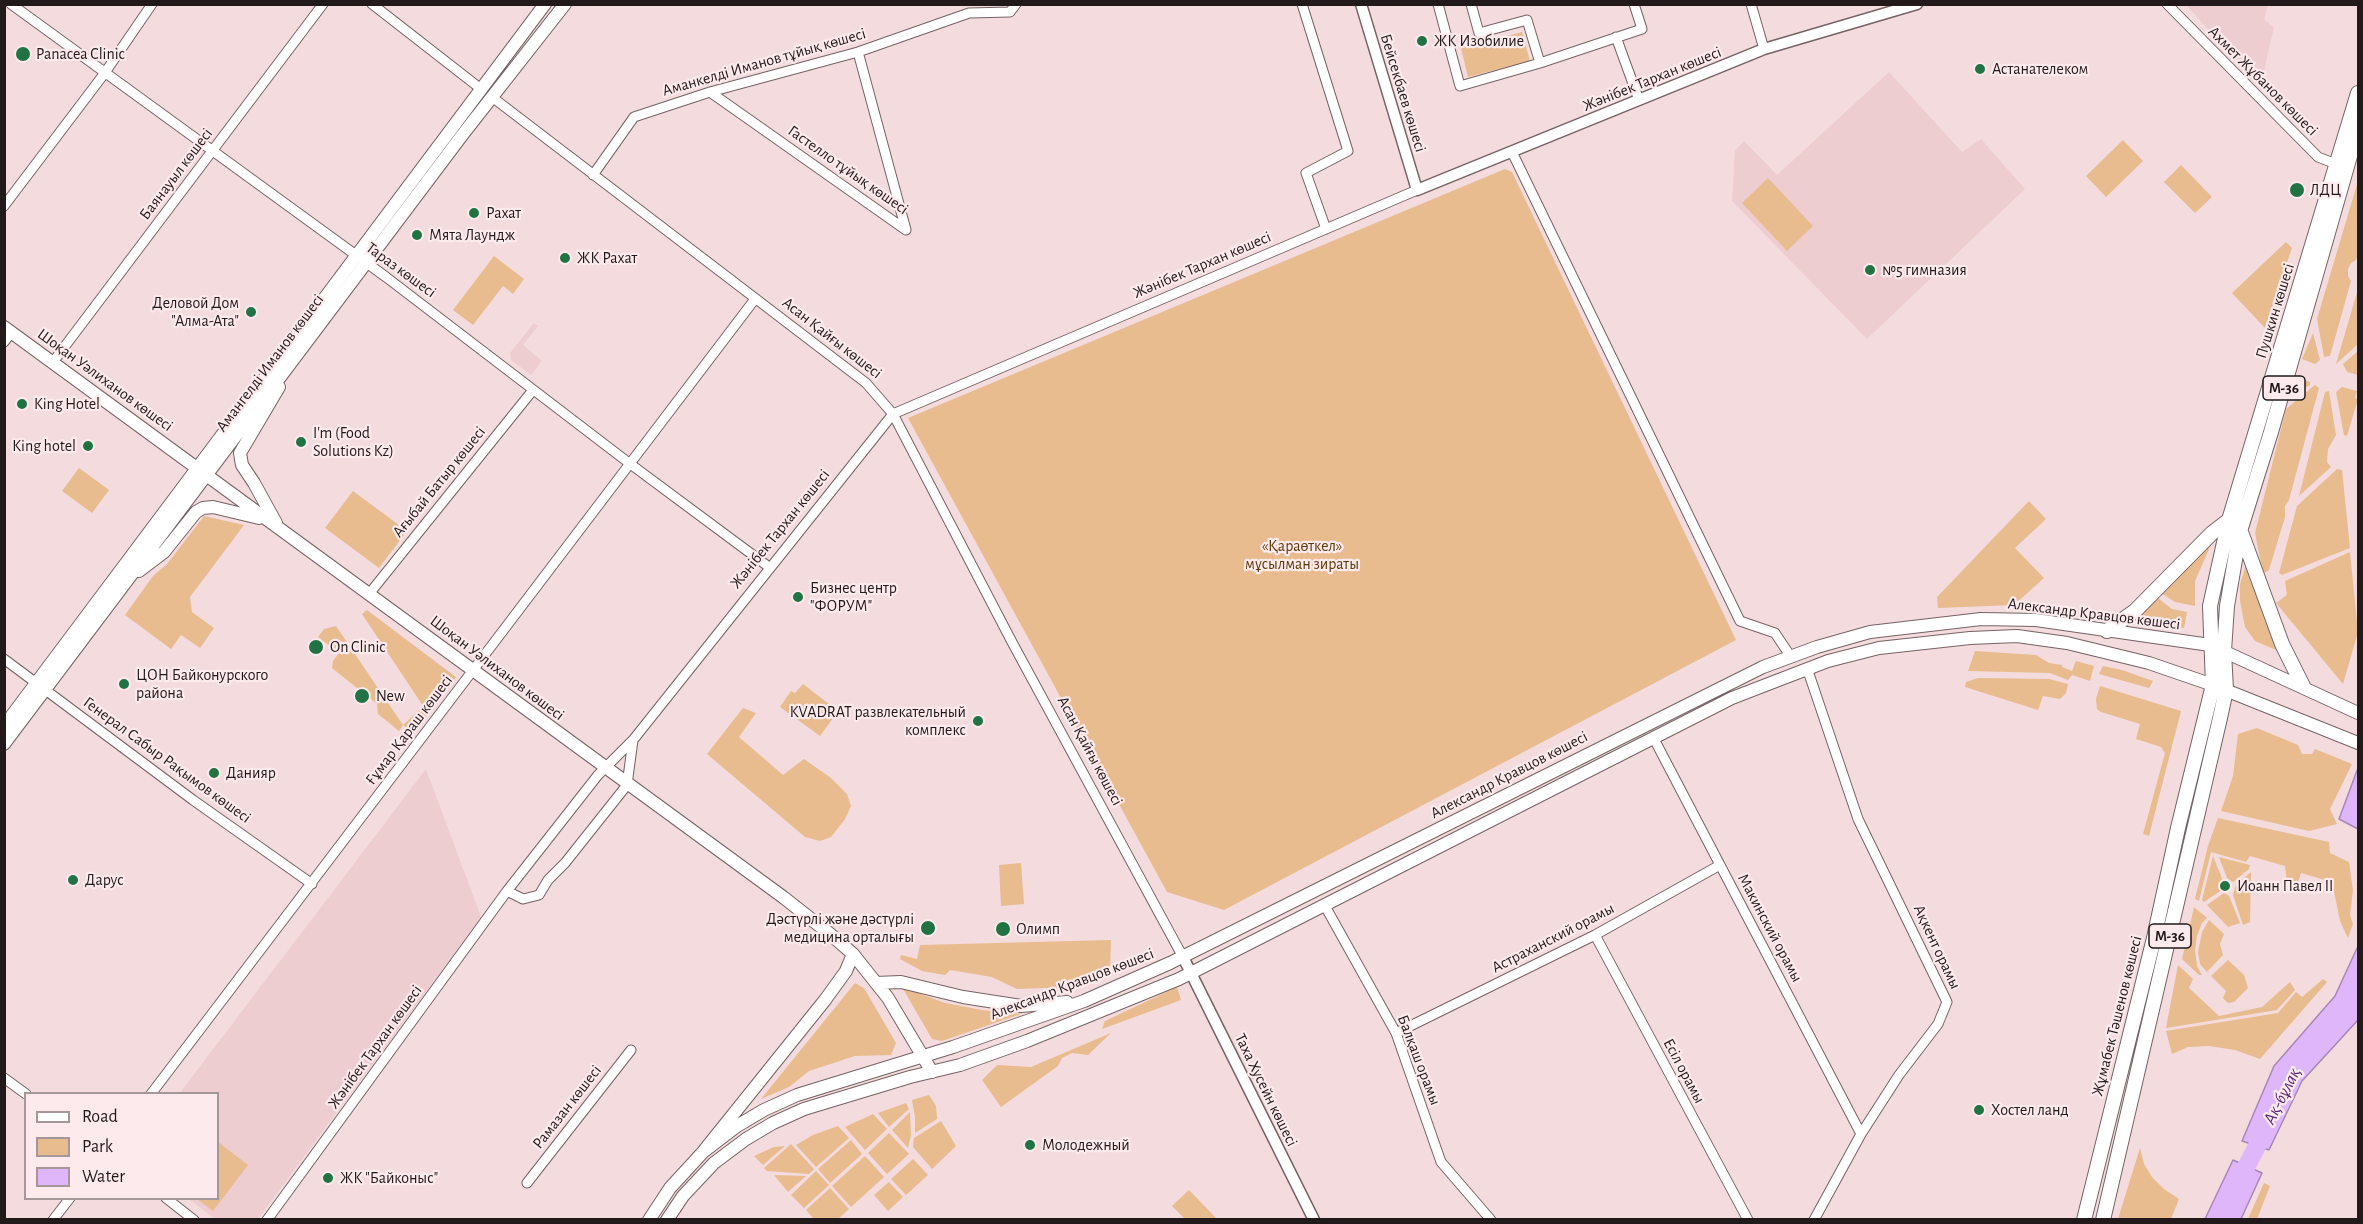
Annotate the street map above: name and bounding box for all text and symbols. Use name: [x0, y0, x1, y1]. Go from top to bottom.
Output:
street label: Ахмет Жұбанов көшесі: [2204, 22, 2322, 140]
street label: Аманкелді Иманов тұйық көшесі: [660, 24, 868, 100]
place label: ЖК Изобилие: [1434, 31, 1524, 51]
street label: Бейсекбаев көшесі: [1376, 32, 1430, 154]
marker: ЖК Изобилие: [1415, 34, 1429, 48]
street label: Жәнібек Тархан көшесі: [1580, 42, 1724, 116]
place label: Panacea Clinic: [36, 44, 125, 64]
marker: Panacea Clinic: [14, 45, 32, 63]
place label: Астанателеком: [1992, 59, 2088, 79]
marker: Астанателеком: [1973, 62, 1987, 76]
street label: Гастелло тұйық көшесі: [784, 121, 912, 219]
street label: Баянауыл көшесі: [135, 124, 217, 224]
place label: ЛДЦ: [2310, 180, 2341, 200]
marker: ЛДЦ: [2288, 181, 2306, 199]
place label: Рахат: [486, 203, 521, 223]
marker: Рахат: [467, 206, 481, 220]
place label: Мята Лаундж: [429, 225, 515, 245]
street label: Жәнібек Тархан көшесі: [1130, 227, 1274, 303]
marker: Мята Лаундж: [410, 228, 424, 242]
street label: Тараз көшесі: [362, 238, 440, 302]
place label: ЖК Рахат: [577, 248, 637, 268]
marker: ЖК Рахат: [558, 251, 572, 265]
place label: №5 гимназия: [1882, 260, 1967, 280]
street label: Пушкин көшесі: [2251, 261, 2299, 361]
marker: №5 гимназия: [1863, 263, 1877, 277]
street label: Амангелді Иманов көшесі: [212, 290, 328, 436]
place label: Деловой Дом "Алма-Ата": [152, 293, 239, 331]
street label: Асан Қайғы көшесі: [778, 293, 886, 383]
marker: Деловой Дом "Алма-Ата": [244, 305, 258, 319]
street label: Шоқан Уәлиханов көшесі: [33, 324, 177, 436]
road number: M-36: [2263, 376, 2305, 400]
place label: King Hotel: [34, 394, 100, 414]
marker: King Hotel: [15, 397, 29, 411]
place label: I'm (Food Solutions Kz): [313, 423, 394, 461]
street label: Ағыбай Батыр көшесі: [388, 423, 490, 541]
marker: I'm (Food Solutions Kz): [294, 435, 308, 449]
place label: King hotel: [12, 436, 76, 456]
marker: King hotel: [81, 439, 95, 453]
street label: Жәнібек Тархан көшесі: [726, 465, 834, 593]
park label: «Қараөткел» мұсылман зираты: [1245, 536, 1359, 574]
place label: Бизнес центр "ФОРУМ": [810, 578, 897, 616]
marker: Бизнес центр "ФОРУМ": [791, 590, 805, 604]
street label: Александр Кравцов көшесі: [2007, 594, 2181, 634]
street label: Шоқан Уәлиханов көшесі: [426, 611, 568, 725]
place label: On Clinic: [330, 637, 385, 657]
marker: On Clinic: [307, 638, 325, 656]
place label: ЦОН Байконурского района: [136, 665, 268, 703]
street label: Ғұмар Қараш көшесі: [361, 671, 457, 789]
marker: ЦОН Байконурского района: [117, 677, 131, 691]
place label: New: [376, 686, 405, 706]
marker: New: [353, 687, 371, 705]
street label: Генерал Сабыр Рақымов көшесі: [79, 693, 255, 827]
street label: Асан Қайғы көшесі: [1053, 693, 1127, 809]
place label: KVADRAT развлекательный комплекс: [790, 702, 966, 740]
marker: KVADRAT развлекательный комплекс: [971, 714, 985, 728]
street label: Александр Кравцов көшесі: [1427, 727, 1591, 823]
place label: Данияр: [226, 763, 276, 783]
marker: Данияр: [207, 766, 221, 780]
place label: Дарус: [85, 870, 124, 890]
street label: Макинский орамы: [1733, 871, 1807, 985]
marker: Дарус: [66, 873, 80, 887]
place label: Иоанн Павел II: [2237, 876, 2333, 896]
marker: Иоанн Павел II: [2218, 879, 2232, 893]
street label: Астраханский орамы: [1489, 899, 1617, 977]
street label: Ақкент орамы: [1909, 902, 1965, 992]
place label: Дәстүрлі және дәстүрлі медицина орталығы: [766, 909, 914, 947]
marker: Дәстүрлі және дәстүрлі медицина орталығы: [919, 919, 937, 937]
place label: Олимп: [1016, 919, 1060, 939]
marker: Олимп: [994, 920, 1012, 938]
road number: M-36: [2149, 924, 2191, 948]
street label: Жұмабек Тәшенов көшесі: [2088, 934, 2146, 1098]
street label: Александр Кравцов көшесі: [987, 944, 1157, 1024]
street label: Жәнібек Тархан көшесі: [324, 982, 426, 1112]
street label: Балқаш орамы: [1393, 1012, 1445, 1108]
street label: Таха Хусейн көшесі: [1230, 1030, 1302, 1150]
street label: Есіл орамы: [1659, 1035, 1709, 1107]
street label: Рамазан көшесі: [528, 1061, 606, 1153]
water label: Ақ-бұлақ: [2259, 1064, 2305, 1128]
legend: [24, 1092, 219, 1200]
place label: Хостел ланд: [1991, 1100, 2069, 1120]
marker: Хостел ланд: [1972, 1103, 1986, 1117]
text: Road: [82, 1108, 118, 1126]
place label: Молодежный: [1042, 1135, 1130, 1155]
text: Park: [82, 1138, 113, 1156]
marker: Молодежный: [1023, 1138, 1037, 1152]
text: Water: [82, 1168, 125, 1186]
place label: ЖК "Байконыс": [340, 1168, 438, 1188]
marker: ЖК "Байконыс": [321, 1171, 335, 1185]

